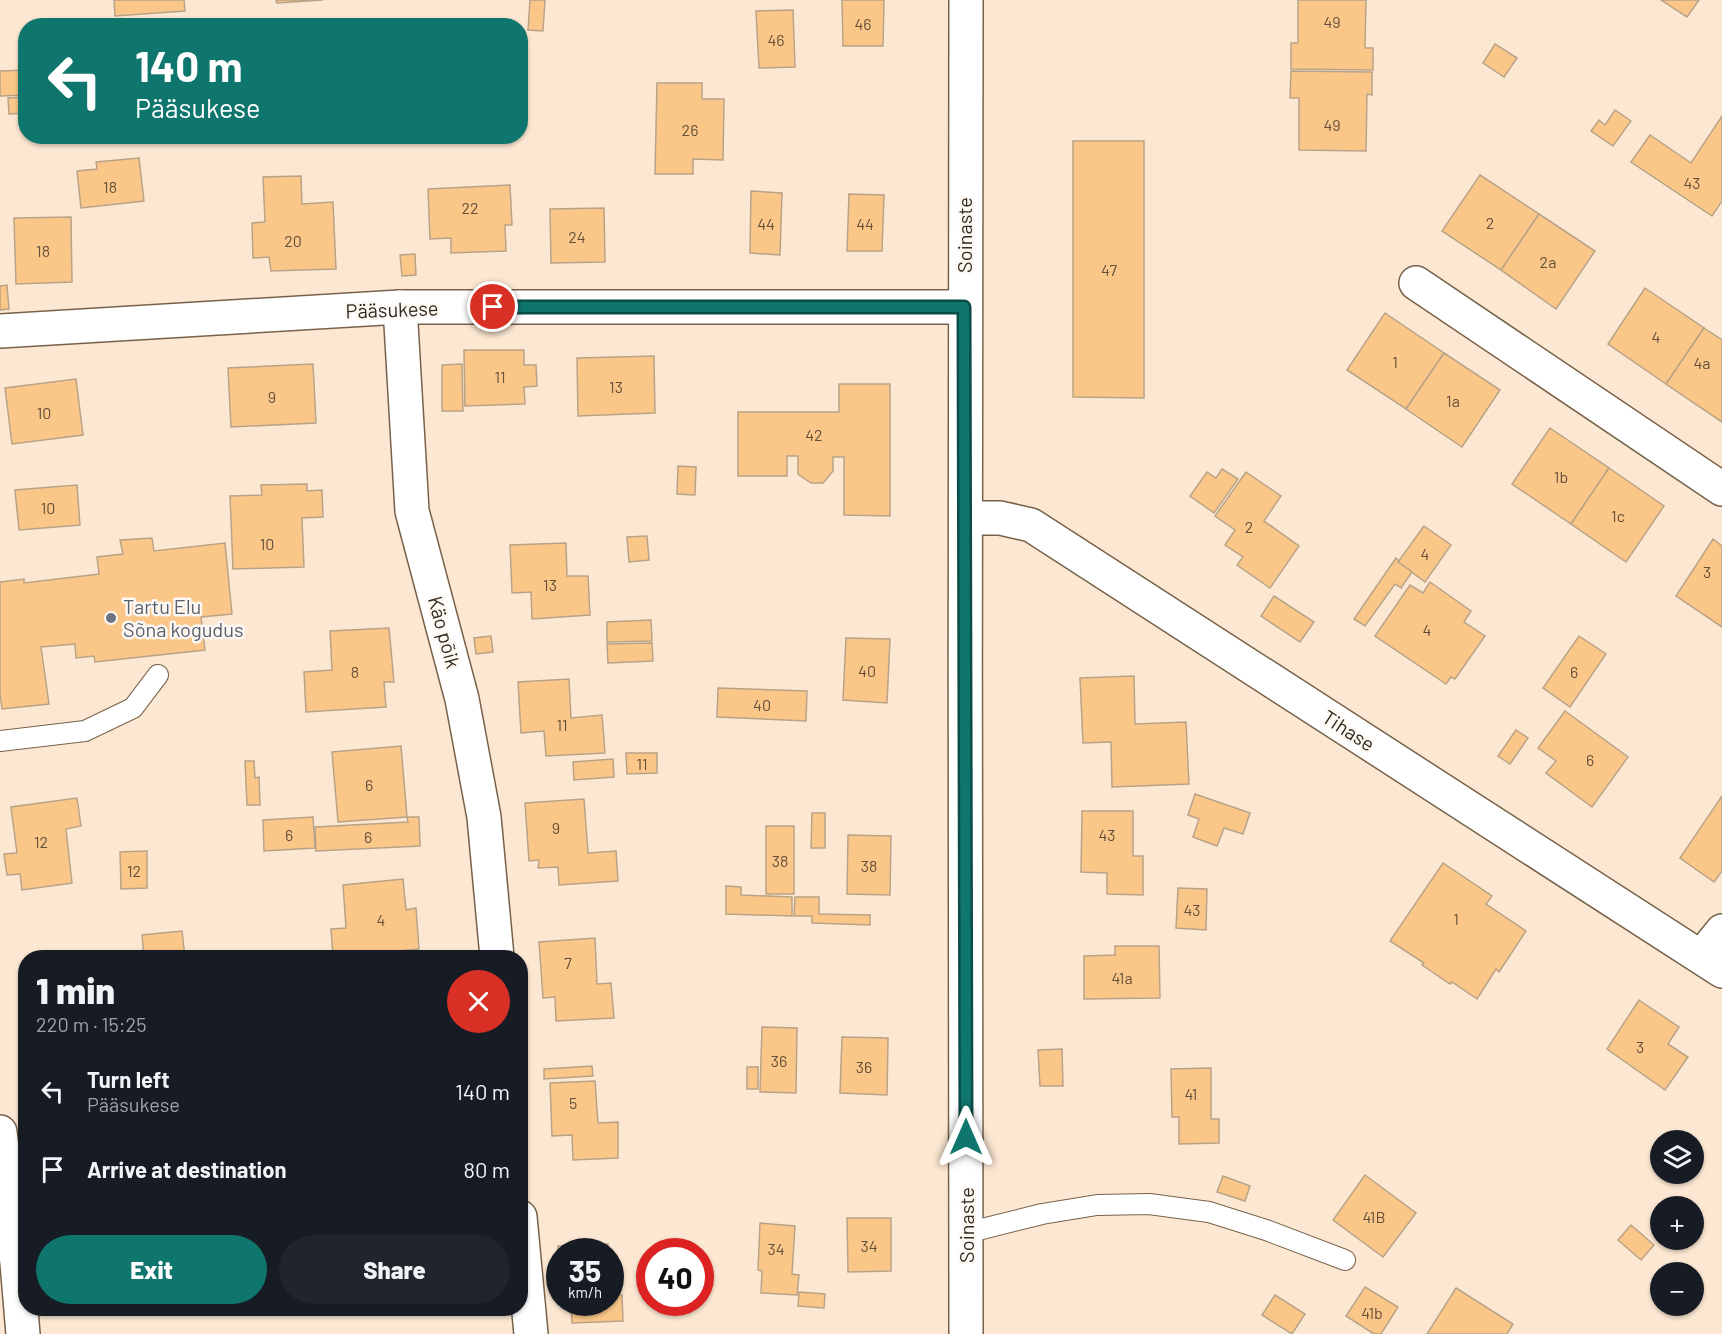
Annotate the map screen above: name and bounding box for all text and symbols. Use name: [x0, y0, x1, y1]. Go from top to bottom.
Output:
house number: 49: [1323, 12, 1341, 31]
house number: 46: [854, 14, 872, 33]
house number: 46: [767, 30, 785, 49]
text: 140 m: [135, 40, 243, 90]
icon: left: [36, 42, 114, 120]
text: Pääsukese: [135, 91, 260, 123]
house number: 49: [1323, 115, 1341, 134]
house number: 26: [682, 120, 698, 139]
house number: 43: [1683, 173, 1701, 192]
house number: 18: [103, 177, 117, 196]
street label: Soinaste: [952, 197, 976, 273]
house number: 22: [461, 198, 479, 217]
house number: 2: [1486, 213, 1494, 232]
house number: 44: [757, 214, 775, 233]
house number: 44: [856, 214, 874, 233]
house number: 24: [568, 227, 586, 246]
house number: 20: [284, 231, 302, 250]
house number: 18: [36, 241, 50, 260]
house number: 2a: [1540, 252, 1556, 271]
house number: 47: [1101, 260, 1117, 279]
pin: [467, 281, 518, 332]
icon: arrive: [476, 290, 509, 323]
street label: Pääsukese: [345, 295, 439, 323]
house number: 4: [1652, 327, 1660, 346]
house number: 1: [1392, 352, 1398, 371]
house number: 4a: [1694, 353, 1711, 372]
house number: 11: [494, 367, 506, 386]
house number: 13: [609, 377, 623, 396]
house number: 9: [268, 387, 276, 406]
house number: 1a: [1446, 391, 1460, 410]
house number: 10: [37, 403, 51, 422]
house number: 42: [805, 425, 823, 444]
house number: 1b: [1554, 467, 1568, 486]
house number: 10: [41, 498, 55, 517]
house number: 1c: [1611, 506, 1625, 525]
house number: 2: [1245, 517, 1253, 536]
house number: 10: [260, 534, 274, 553]
house number: 4: [1421, 544, 1429, 563]
house number: 3: [1703, 562, 1711, 581]
house number: 13: [543, 575, 557, 594]
street label: Käo põik: [424, 593, 466, 671]
place label: Tartu Elu Sõna kogudus: [123, 594, 244, 641]
marker: Tartu Elu Sõna kogudus: [104, 611, 118, 625]
house number: 4: [1423, 620, 1431, 639]
house number: 40: [858, 661, 876, 680]
house number: 8: [351, 662, 359, 681]
house number: 6: [1570, 662, 1578, 681]
house number: 40: [753, 695, 771, 714]
street label: Tihase: [1318, 704, 1380, 756]
house number: 11: [556, 715, 568, 734]
house number: 6: [1586, 750, 1594, 769]
house number: 11: [636, 754, 648, 773]
house number: 6: [365, 775, 373, 794]
house number: 9: [552, 818, 560, 837]
house number: 6: [285, 825, 293, 844]
house number: 43: [1098, 825, 1116, 844]
house number: 6: [364, 827, 372, 846]
house number: 12: [34, 832, 48, 851]
house number: 38: [772, 851, 788, 870]
house number: 38: [861, 856, 877, 875]
house number: 12: [127, 861, 141, 880]
house number: 43: [1183, 900, 1201, 919]
house number: 1: [1453, 909, 1459, 928]
house number: 4: [377, 910, 385, 929]
house number: 7: [564, 953, 572, 972]
text: 1 min: [36, 968, 115, 1011]
house number: 41a: [1111, 968, 1133, 987]
button: close: [447, 970, 510, 1033]
text: 220 m · 15:25: [36, 1012, 147, 1036]
house number: 3: [1636, 1037, 1644, 1056]
house number: 36: [771, 1051, 787, 1070]
house number: 36: [856, 1057, 872, 1076]
text: Turn left: [87, 1066, 170, 1092]
icon: left: [36, 1075, 69, 1108]
text: 140 m: [455, 1078, 510, 1104]
house number: 41: [1185, 1084, 1197, 1103]
text: Pääsukese: [87, 1092, 180, 1116]
house number: 5: [569, 1093, 577, 1112]
position arrow: [934, 1105, 998, 1169]
map controls: [1650, 1130, 1704, 1316]
button: layers: [1650, 1130, 1704, 1184]
icon: arrive: [36, 1153, 69, 1186]
text: Arrive at destination: [87, 1156, 286, 1182]
text: 80 m: [464, 1156, 510, 1182]
street label: Soinaste: [954, 1187, 978, 1263]
button: +: [1650, 1196, 1704, 1250]
house number: 41B: [1363, 1207, 1385, 1226]
button: Exit: [36, 1235, 267, 1304]
button: Share: [279, 1235, 510, 1304]
house number: 34: [860, 1236, 878, 1255]
speed limit sign: 40: [636, 1238, 714, 1316]
house number: 34: [767, 1239, 785, 1258]
text: 35: [569, 1252, 601, 1288]
button: −: [1650, 1262, 1704, 1316]
text: km/h: [568, 1283, 602, 1301]
house number: 41b: [1361, 1303, 1383, 1322]

